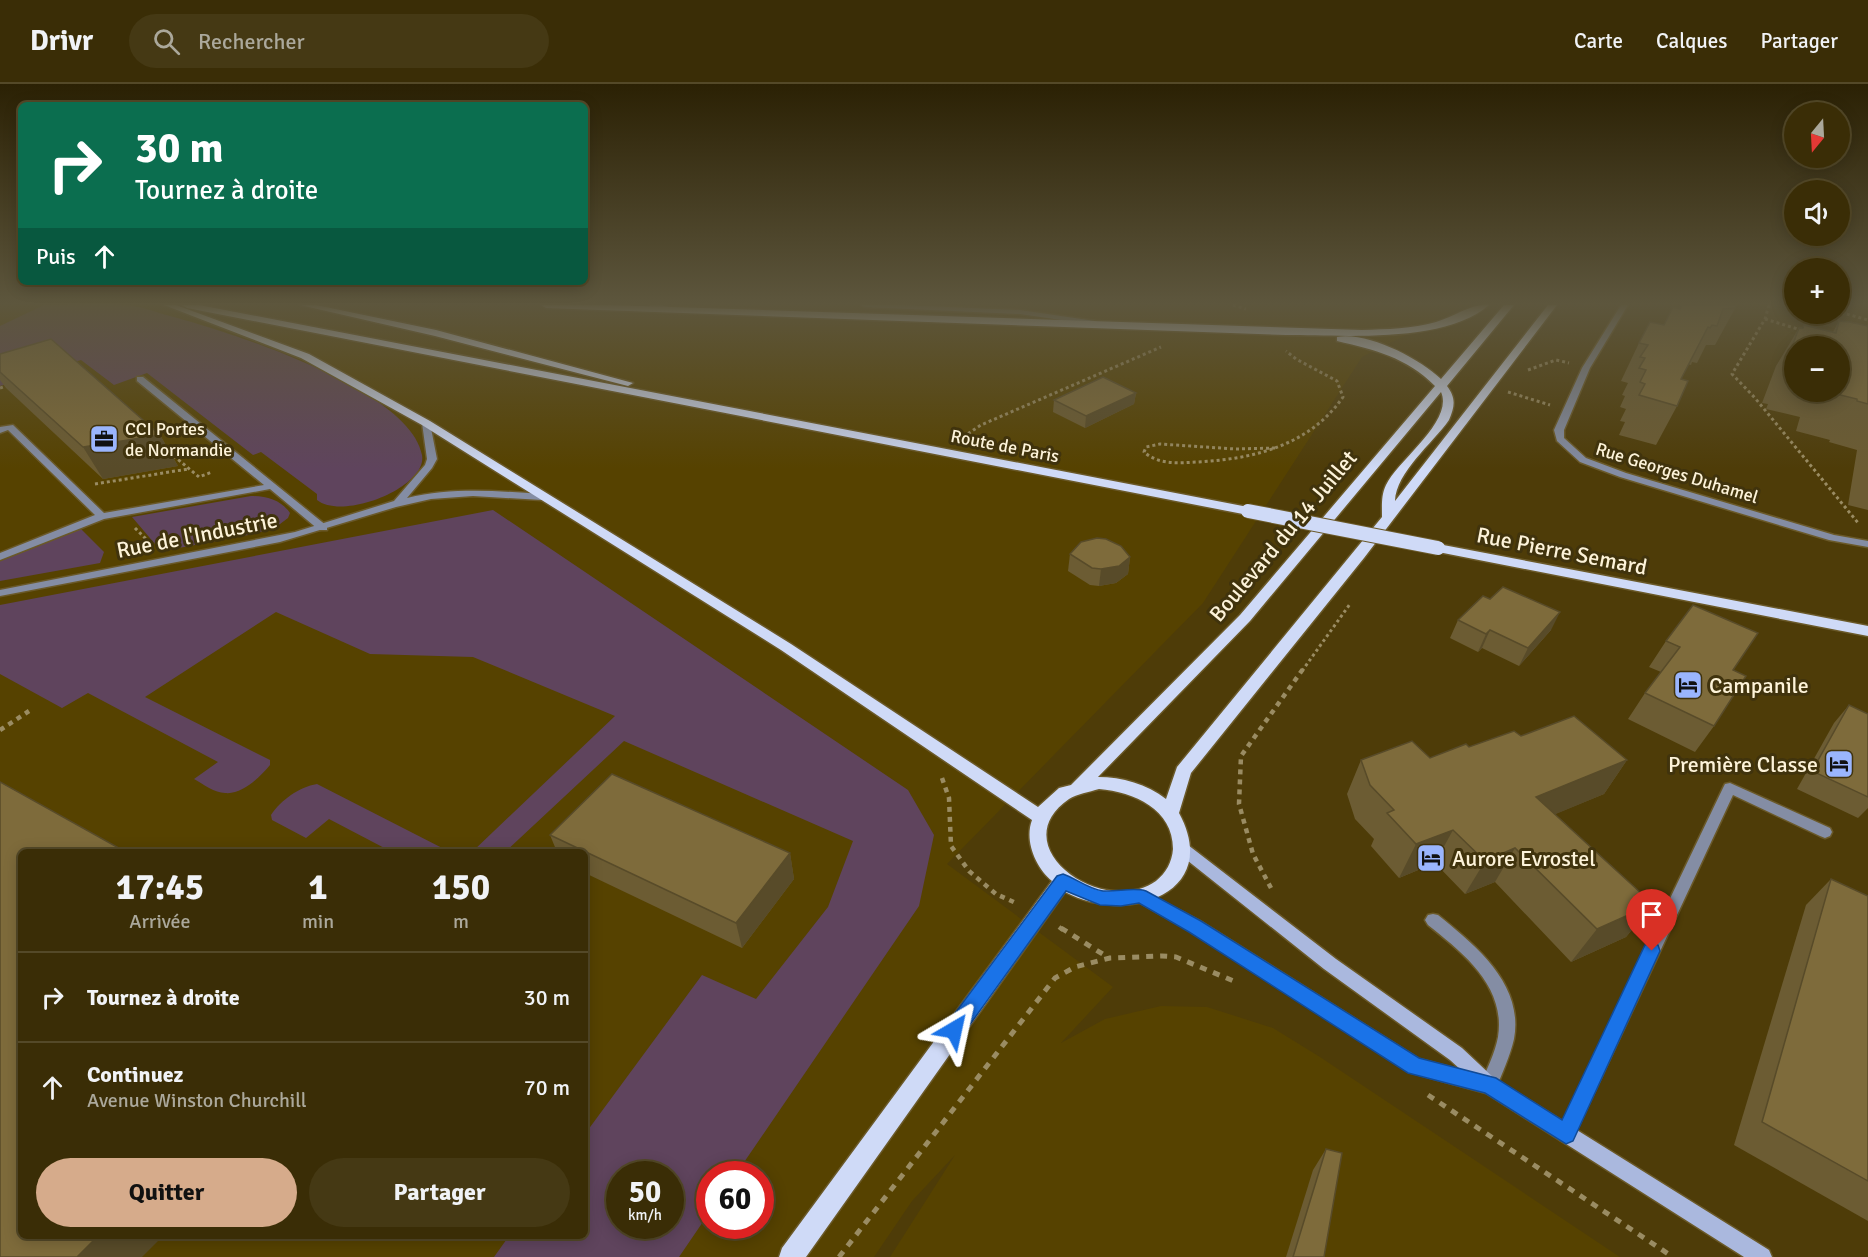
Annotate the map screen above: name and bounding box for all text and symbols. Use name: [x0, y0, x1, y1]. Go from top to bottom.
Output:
search box: [129, 14, 549, 68]
text: Drivr: [30, 24, 93, 58]
icon: search: [150, 25, 183, 58]
text: Rechercher: [198, 28, 305, 55]
text: Carte: [1574, 28, 1623, 54]
text: Calques: [1656, 28, 1727, 54]
text: Partager: [1760, 28, 1838, 54]
north arrow: [1784, 102, 1850, 168]
map controls: [1784, 102, 1850, 402]
text: 30 m: [135, 123, 224, 174]
icon: right: [36, 126, 114, 204]
text: Tournez à droite: [135, 174, 318, 207]
button: sound: [1784, 180, 1850, 246]
icon: ahead: [88, 240, 121, 273]
text: Puis: [36, 243, 76, 270]
button: +: [1784, 258, 1850, 324]
button: −: [1784, 336, 1850, 402]
place label: CCI Portes de Normandie: [125, 418, 232, 461]
office icon: CCI Portes de Normandie: [88, 423, 120, 455]
street label: Route de Paris: [949, 425, 1061, 467]
street label: Rue Georges Duhamel: [1593, 438, 1761, 508]
street label: Boulevard du 14 Juillet: [1203, 445, 1363, 627]
street label: Rue de l'Industrie: [114, 506, 280, 564]
street label: Rue Pierre Semard: [1474, 521, 1650, 581]
hotel icon: Campanile: [1672, 669, 1704, 701]
place label: Campanile: [1709, 672, 1809, 699]
hotel icon: Première Classe: [1823, 748, 1855, 780]
place label: Première Classe: [1668, 751, 1818, 778]
hotel icon: Aurore Evrostel: [1415, 842, 1447, 874]
place label: Aurore Evrostel: [1452, 845, 1596, 872]
text: 17:45: [116, 865, 204, 910]
text: 1: [308, 865, 328, 910]
text: 150: [432, 865, 490, 910]
pin: [1626, 889, 1677, 951]
icon: arrive: [1635, 898, 1668, 931]
text: Arrivée: [129, 909, 191, 934]
text: min: [302, 909, 334, 934]
text: m: [453, 909, 469, 934]
icon: right: [36, 981, 69, 1014]
text: Tournez à droite: [87, 984, 240, 1011]
text: 30 m: [524, 984, 570, 1011]
position arrow: [922, 998, 986, 1062]
text: Continuez: [87, 1061, 183, 1088]
icon: ahead: [36, 1071, 69, 1104]
text: 70 m: [524, 1074, 570, 1101]
text: Avenue Winston Churchill: [87, 1088, 307, 1113]
button: Quitter: [36, 1158, 297, 1227]
button: Partager: [309, 1158, 570, 1227]
speed limit sign: 60: [696, 1161, 774, 1239]
text: 50: [629, 1174, 661, 1211]
text: km/h: [628, 1206, 662, 1224]

